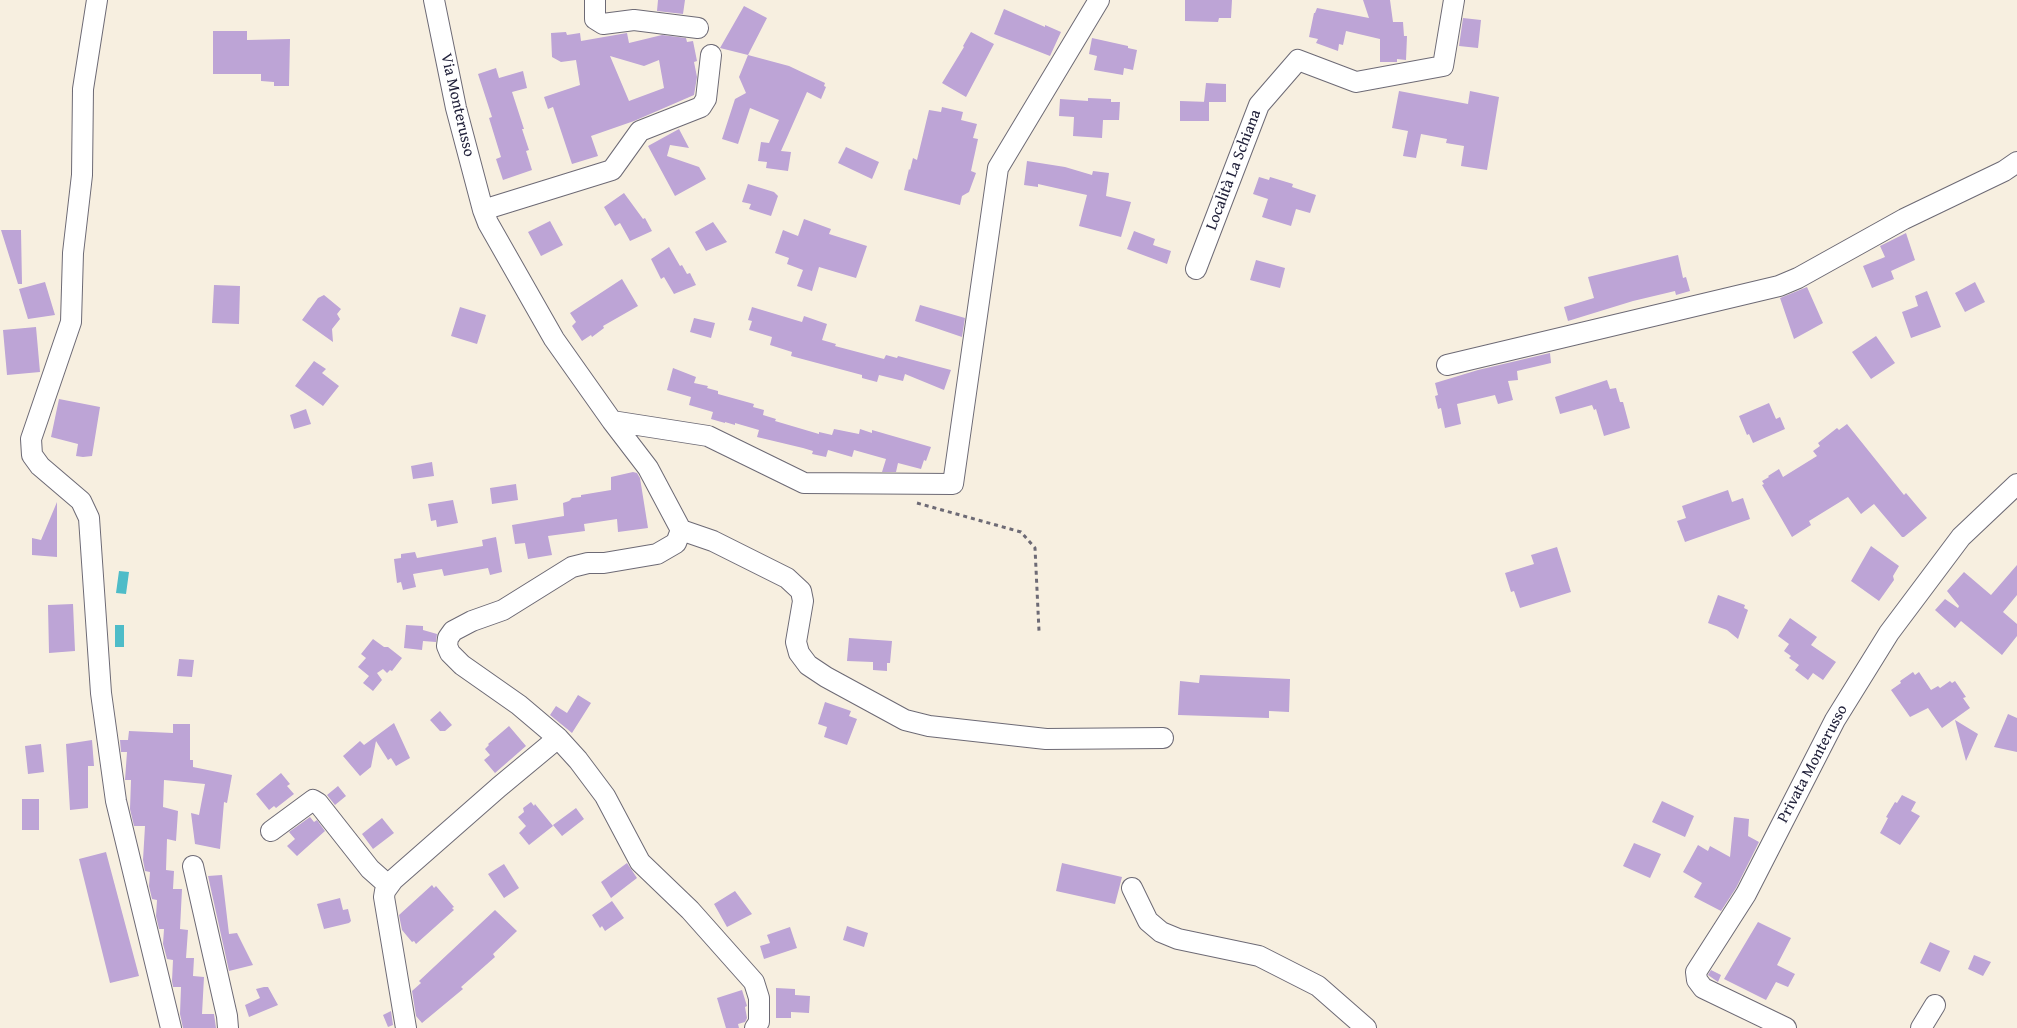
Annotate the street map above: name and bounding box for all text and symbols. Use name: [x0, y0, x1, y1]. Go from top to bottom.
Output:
street label: Via Monterusso: [436, 51, 478, 159]
street label: Località La Schiana: [1202, 107, 1266, 233]
street label: Privata Monterusso: [1774, 702, 1852, 826]

